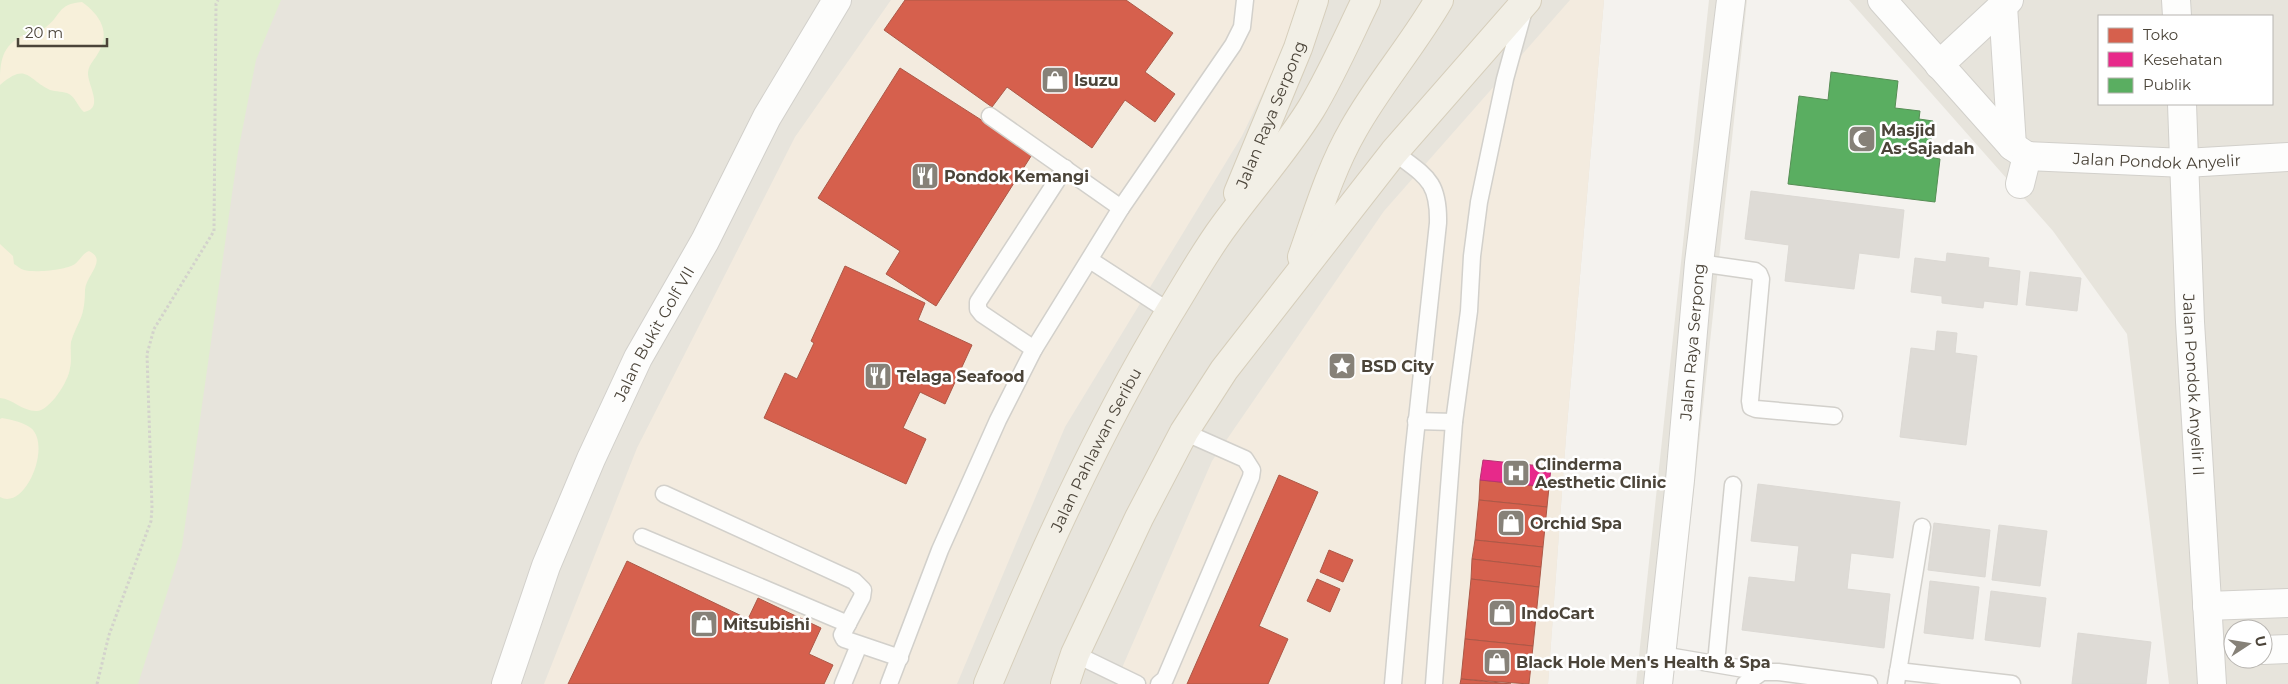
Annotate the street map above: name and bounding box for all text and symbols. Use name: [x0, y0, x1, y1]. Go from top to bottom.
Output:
scale bar: [18, 15, 106, 47]
legend: [2098, 15, 2273, 105]
text: 20 m: [25, 23, 63, 42]
text: Toko: [2143, 25, 2178, 44]
street label: Jalan Raya Serpong: [1231, 39, 1309, 192]
text: Kesehatan: [2143, 50, 2223, 69]
shop icon: Isuzu: [1040, 65, 1070, 95]
place label: Isuzu: [1074, 71, 1118, 90]
text: Publik: [2143, 75, 2191, 94]
place label: Masjid As-Sajadah: [1880, 121, 1975, 158]
mosque icon: Masjid As-Sajadah: [1847, 124, 1877, 154]
street label: Jalan Pondok Anyelir: [2071, 148, 2241, 173]
restaurant icon: Pondok Kemangi: [910, 161, 940, 191]
place label: Pondok Kemangi: [944, 167, 1089, 186]
street label: Jalan Raya Serpong: [1676, 262, 1708, 422]
street label: Jalan Bukit Golf VII: [609, 263, 698, 405]
street label: Jalan Pondok Anyelir II: [2179, 292, 2209, 476]
place icon: BSD City: [1327, 351, 1357, 381]
place label: BSD City: [1361, 357, 1434, 376]
restaurant icon: Telaga Seafood: [863, 361, 893, 391]
street label: Jalan Pahlawan Seribu: [1046, 364, 1145, 536]
place label: Telaga Seafood: [897, 367, 1025, 386]
place label: Clinderma Aesthetic Clinic: [1534, 455, 1667, 492]
hospital icon: Clinderma Aesthetic Clinic: [1501, 458, 1531, 488]
shop icon: Orchid Spa: [1496, 508, 1526, 538]
place label: Orchid Spa: [1530, 514, 1622, 533]
shop icon: IndoCart: [1487, 598, 1517, 628]
place label: IndoCart: [1521, 604, 1594, 623]
shop icon: Mitsubishi: [689, 609, 719, 639]
place label: Mitsubishi: [723, 615, 810, 634]
north arrow: [2223, 619, 2273, 669]
text: U: [2251, 634, 2271, 649]
shop icon: Black Hole Men's Health & Spa: [1482, 647, 1512, 677]
place label: Black Hole Men's Health & Spa: [1516, 653, 1771, 672]

